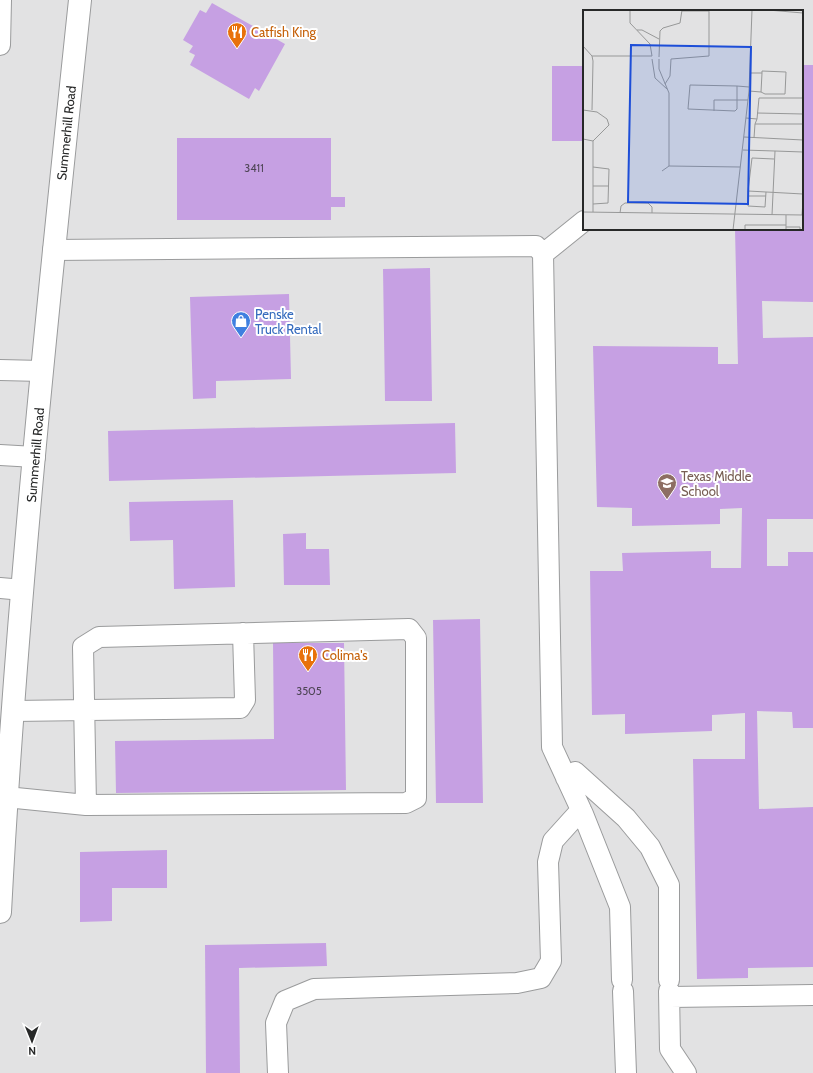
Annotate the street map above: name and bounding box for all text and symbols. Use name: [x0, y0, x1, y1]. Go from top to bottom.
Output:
inset map: [583, 10, 803, 230]
restaurant icon: Catfish King: [226, 21, 248, 49]
place label: Catfish King: [251, 24, 317, 40]
street label: Summerhill Road: [53, 85, 79, 181]
house number: 3411: [244, 161, 264, 175]
place label: Penske Truck Rental: [255, 306, 321, 337]
shop icon: Penske Truck Rental: [230, 310, 252, 338]
street label: Summerhill Road: [23, 407, 47, 503]
place label: Texas Middle School: [681, 468, 752, 499]
school or university icon: Texas Middle School: [656, 472, 678, 500]
restaurant icon: Colima's: [297, 644, 319, 672]
place label: Colima's: [322, 647, 368, 663]
house number: 3505: [296, 684, 322, 698]
north arrow: [12, 1021, 52, 1061]
text: N: [28, 1044, 36, 1058]

